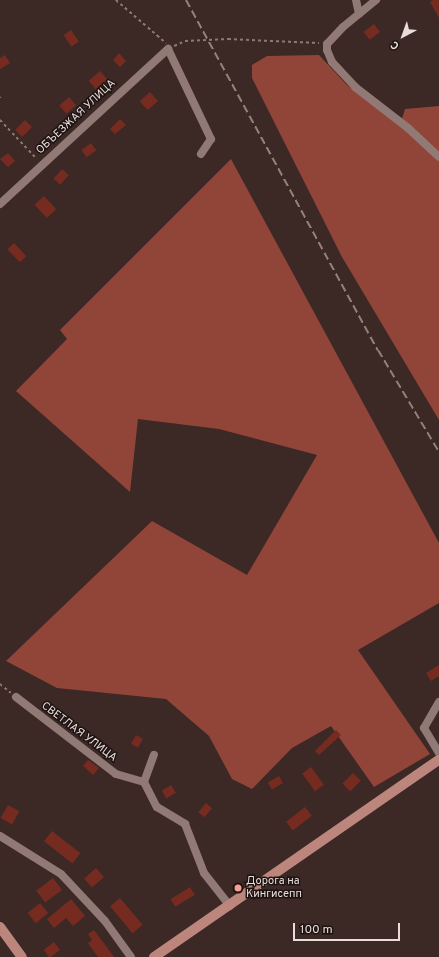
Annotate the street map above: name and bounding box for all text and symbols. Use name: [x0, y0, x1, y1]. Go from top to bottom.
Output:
north arrow: [383, 16, 423, 56]
text: С: [388, 37, 402, 53]
street label: ОБЪЕЗЖАЯ УЛИЦА: [34, 77, 118, 157]
street label: СВЕТЛАЯ УЛИЦА: [39, 699, 119, 765]
place label: Дорога на Кингисепп: [246, 875, 302, 901]
marker: Дорога на Кингисепп: [233, 883, 243, 893]
scale bar: [295, 915, 402, 941]
text: 100 m: [300, 922, 333, 938]

